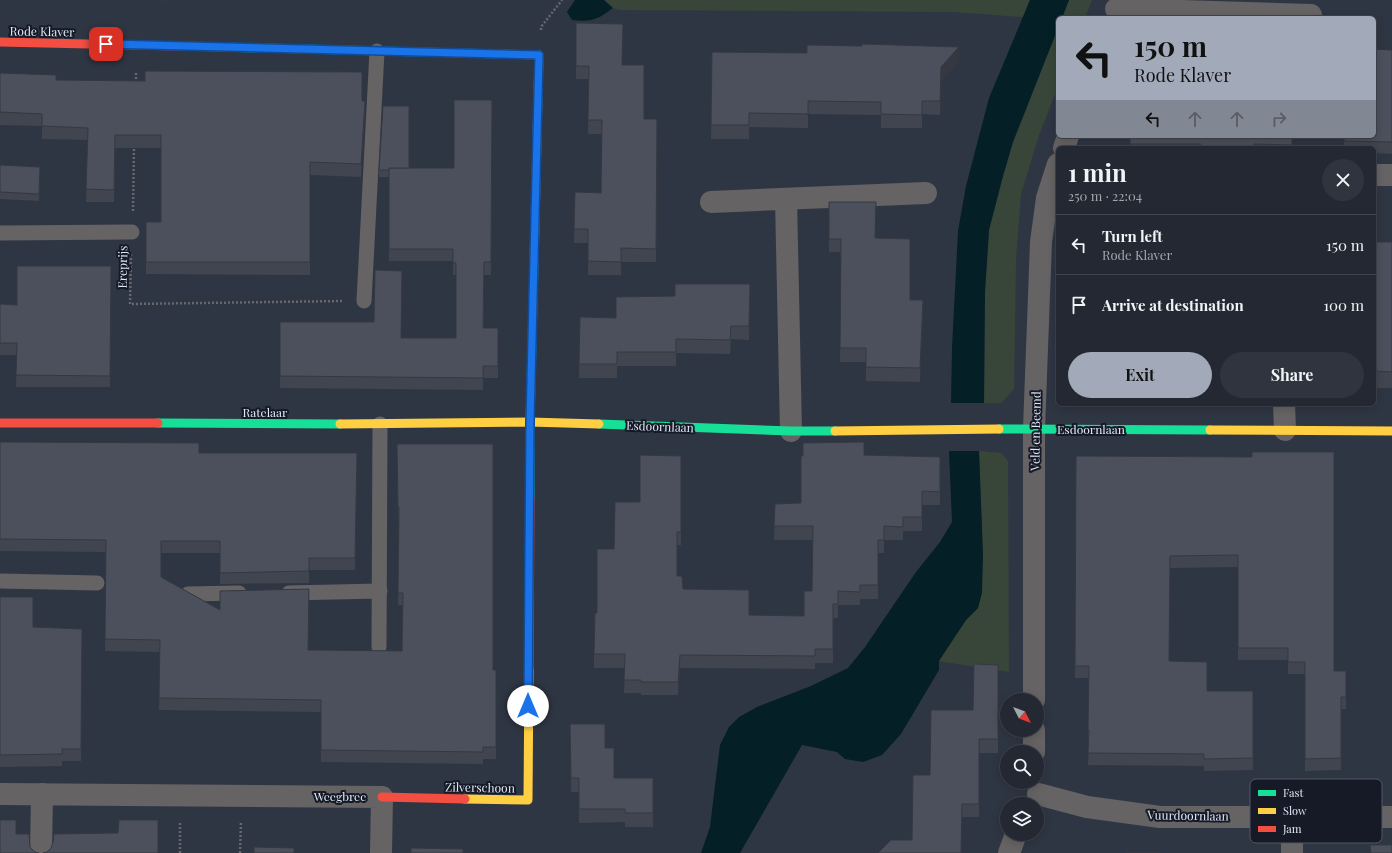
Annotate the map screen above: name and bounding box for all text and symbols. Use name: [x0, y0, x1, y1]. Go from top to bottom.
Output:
street label: Rode Klaver: [9, 22, 75, 40]
pin: [89, 27, 123, 61]
text: 150 m: [1134, 27, 1207, 64]
icon: left: [1068, 32, 1120, 84]
icon: arrive: [95, 33, 117, 55]
text: Rode Klaver: [1134, 63, 1231, 87]
icon: left: [1142, 108, 1164, 130]
icon: ahead: [1184, 108, 1206, 130]
icon: ahead: [1226, 108, 1248, 130]
icon: right: [1268, 108, 1290, 130]
text: 1 min: [1068, 156, 1127, 188]
button: close: [1322, 159, 1364, 201]
text: 250 m · 22:04: [1068, 187, 1142, 204]
text: Turn left: [1102, 226, 1163, 246]
icon: left: [1068, 234, 1090, 256]
text: 150 m: [1326, 235, 1364, 255]
street label: Ereprijs: [114, 245, 130, 289]
text: Rode Klaver: [1102, 246, 1172, 263]
icon: arrive: [1068, 294, 1090, 316]
text: Arrive at destination: [1102, 295, 1244, 315]
text: 100 m: [1323, 295, 1364, 315]
button: Exit: [1068, 352, 1212, 398]
button: Share: [1220, 352, 1364, 398]
street label: Veld en Beemd: [1026, 391, 1044, 472]
street label: Ratelaar: [243, 404, 288, 420]
street label: Esdoornlaan: [626, 417, 694, 435]
street label: Esdoornlaan: [1057, 421, 1125, 437]
position arrow: [507, 685, 549, 727]
north arrow: [1000, 693, 1044, 737]
map controls: [1000, 693, 1044, 841]
button: search: [1000, 745, 1044, 789]
street label: Zilverschoon: [445, 778, 515, 796]
legend: [1250, 779, 1382, 843]
text: Fast: [1283, 785, 1303, 800]
street label: Weegbree: [313, 788, 366, 804]
button: layers: [1000, 797, 1044, 841]
text: Slow: [1283, 803, 1307, 818]
street label: Vuurdoornlaan: [1146, 806, 1229, 824]
text: Jam: [1282, 821, 1302, 836]

